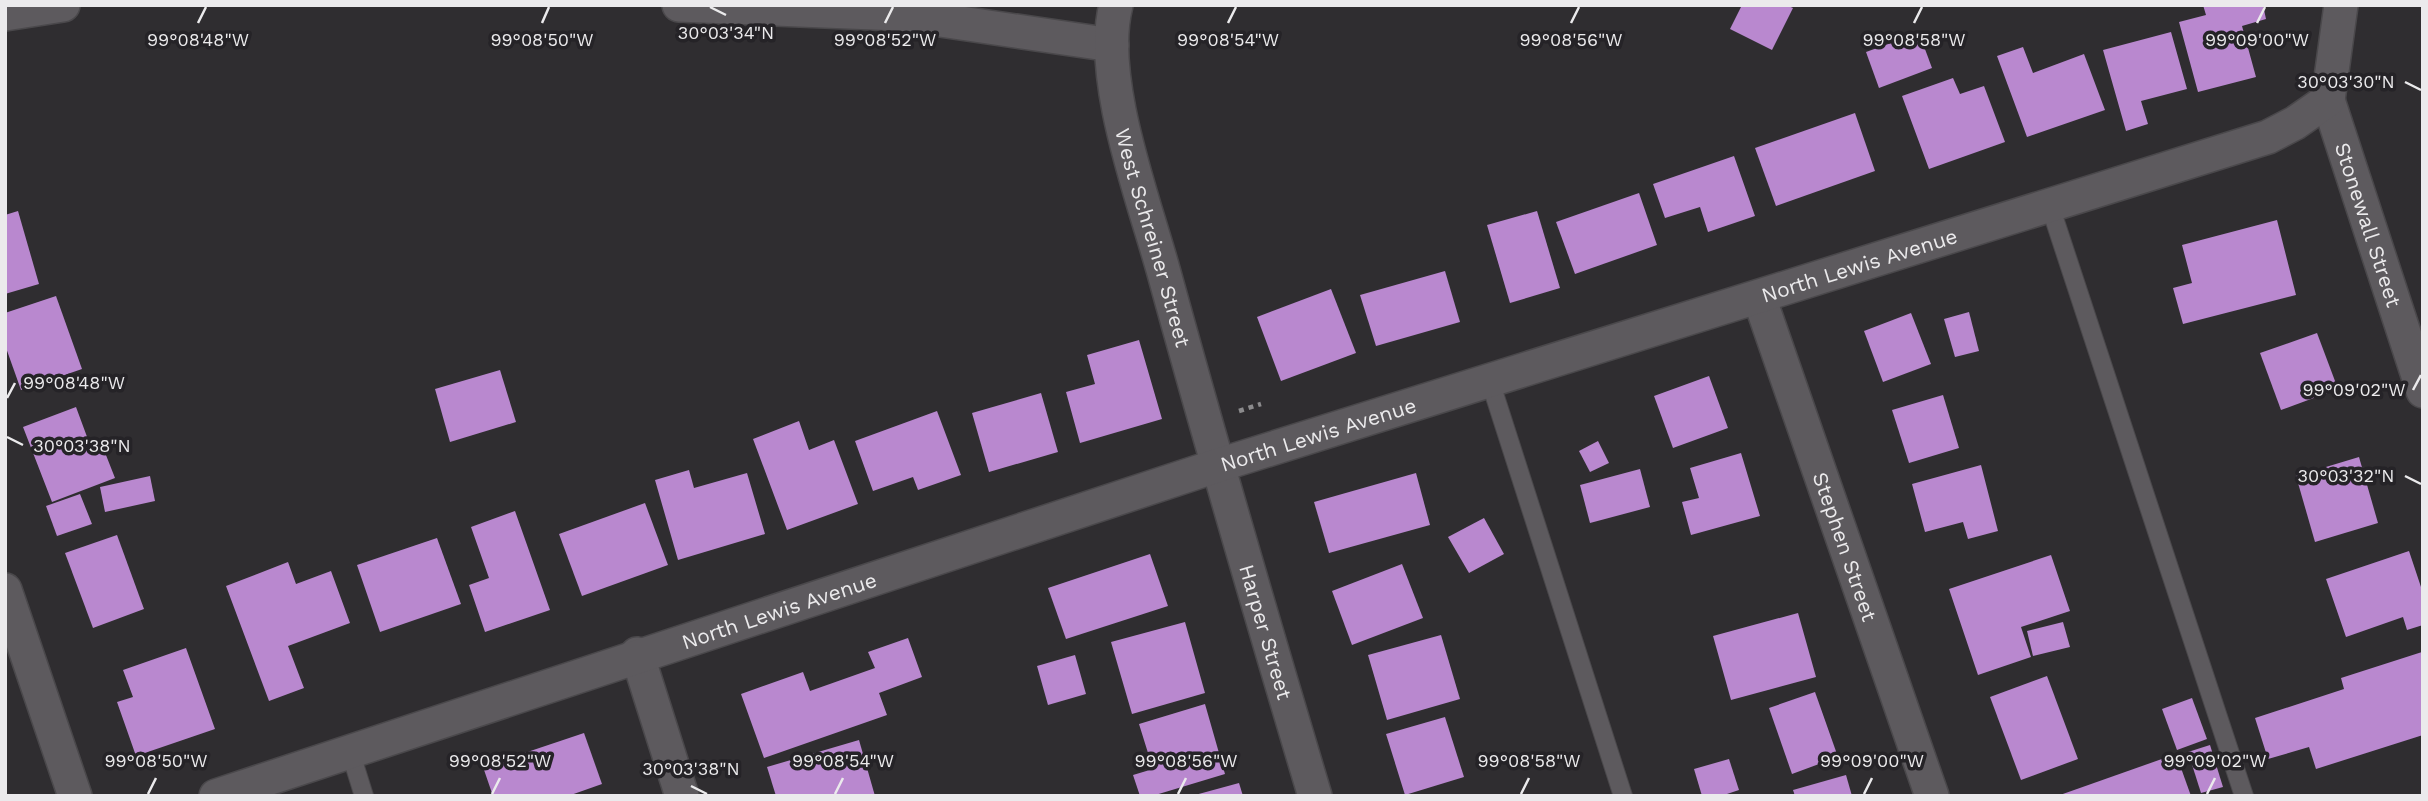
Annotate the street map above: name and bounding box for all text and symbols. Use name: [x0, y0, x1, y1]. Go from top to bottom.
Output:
text: 30°03'34"N: [678, 22, 774, 43]
text: 99°08'48"W: [147, 29, 249, 50]
text: 99°08'50"W: [490, 29, 594, 50]
text: 99°08'52"W: [834, 29, 936, 50]
text: 99°08'54"W: [1177, 29, 1279, 50]
text: 99°08'56"W: [1520, 29, 1622, 50]
text: 99°08'58"W: [1862, 29, 1966, 50]
text: 99°09'00"W: [2205, 29, 2309, 50]
text: 30°03'30"N: [2297, 71, 2395, 92]
street label: West Schreiner Street: [1111, 126, 1196, 350]
street label: Stonewall Street: [2330, 139, 2407, 310]
street label: North Lewis Avenue: [1758, 222, 1960, 307]
text: 99°08'48"W: [23, 372, 125, 393]
text: 99°09'02"W: [2302, 379, 2406, 400]
street label: North Lewis Avenue: [1217, 392, 1419, 476]
text: 30°03'38"N: [33, 435, 131, 456]
text: 30°03'32"N: [2298, 465, 2394, 486]
street label: Stephen Street: [1808, 469, 1883, 624]
street label: Harper Street: [1235, 561, 1298, 702]
street label: North Lewis Avenue: [678, 566, 880, 654]
text: 99°08'50"W: [104, 750, 208, 771]
text: 99°08'52"W: [449, 750, 551, 771]
text: 99°08'54"W: [792, 750, 894, 771]
text: 99°08'56"W: [1135, 750, 1237, 771]
text: 99°08'58"W: [1477, 750, 1581, 771]
text: 99°09'00"W: [1820, 750, 1924, 771]
text: 99°09'02"W: [2163, 750, 2267, 771]
text: 30°03'38"N: [642, 758, 740, 779]

